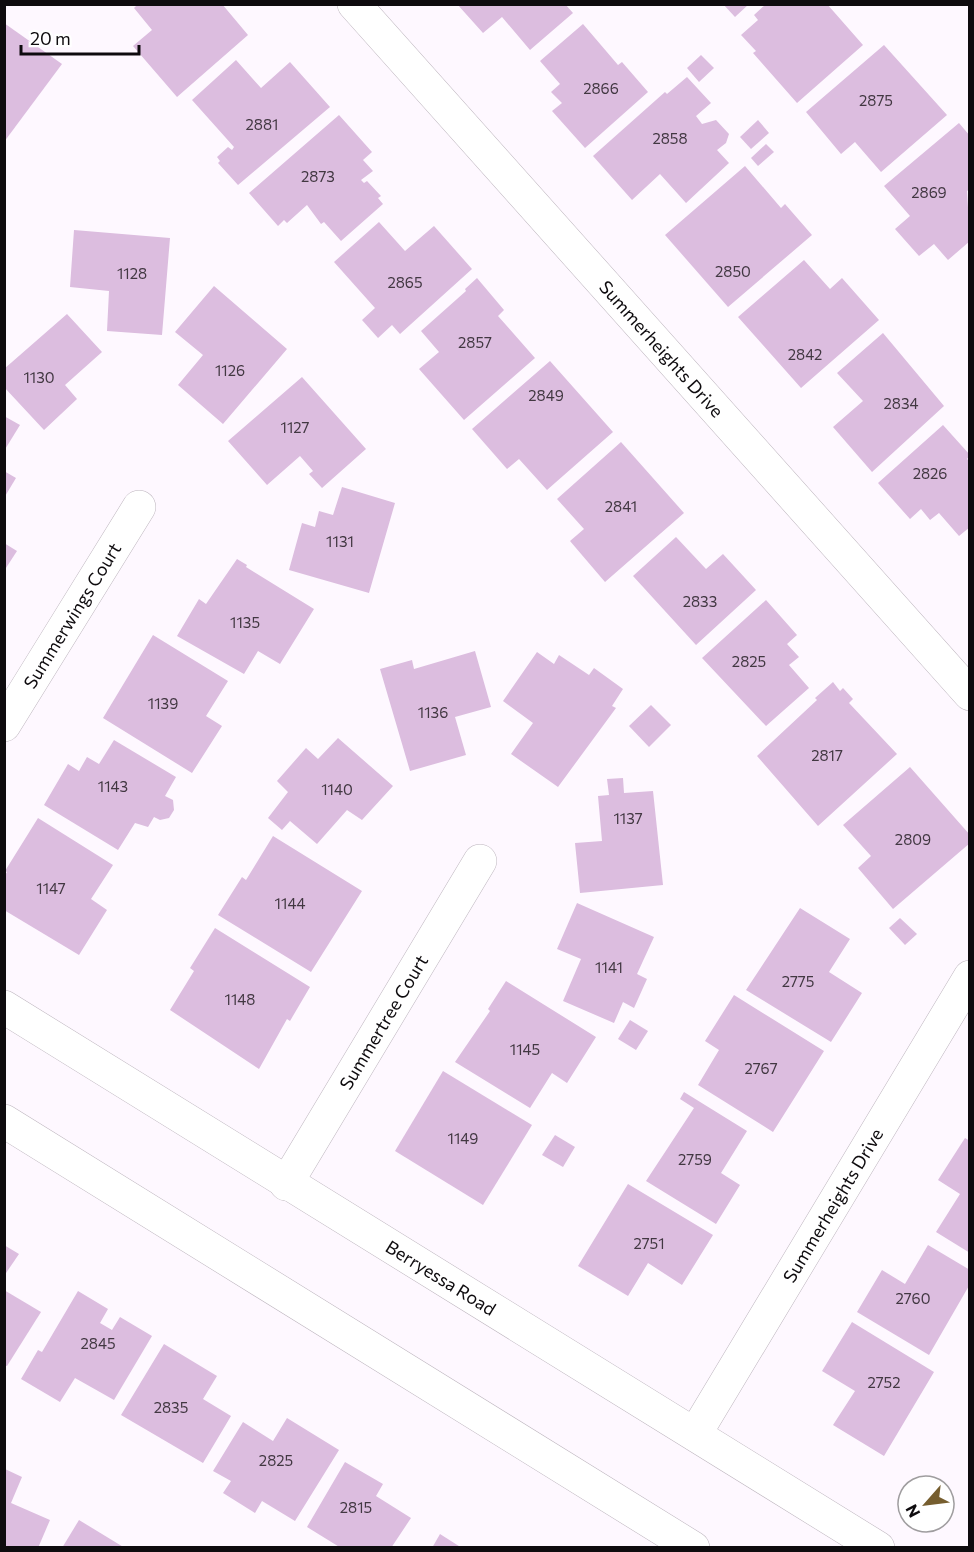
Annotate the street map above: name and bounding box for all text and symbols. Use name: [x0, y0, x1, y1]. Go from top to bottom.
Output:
scale bar: [21, 18, 140, 56]
text: 20 m: [30, 27, 71, 49]
house number: 2866: [583, 79, 619, 97]
house number: 2875: [859, 91, 893, 109]
house number: 2881: [246, 115, 278, 133]
house number: 2858: [652, 129, 688, 147]
house number: 2873: [301, 167, 335, 185]
house number: 2869: [911, 183, 947, 201]
house number: 2850: [715, 262, 751, 280]
house number: 1128: [117, 264, 147, 282]
house number: 2865: [387, 273, 423, 291]
street label: Summerheights Drive: [595, 276, 728, 422]
house number: 2857: [458, 333, 492, 351]
house number: 2842: [788, 345, 822, 363]
house number: 1126: [215, 361, 245, 379]
house number: 1130: [23, 368, 55, 386]
house number: 2849: [528, 386, 564, 404]
house number: 2834: [884, 394, 918, 412]
house number: 1127: [280, 418, 310, 436]
house number: 2826: [913, 464, 947, 482]
house number: 2841: [605, 497, 637, 515]
house number: 1131: [326, 532, 354, 550]
street label: Summerwings Court: [19, 538, 125, 692]
house number: 2833: [683, 592, 717, 610]
house number: 1135: [230, 613, 260, 631]
house number: 2825: [732, 652, 766, 670]
house number: 1139: [148, 694, 178, 712]
house number: 1136: [418, 703, 448, 721]
house number: 2817: [811, 746, 843, 764]
house number: 1143: [98, 777, 128, 795]
house number: 1140: [321, 780, 353, 798]
house number: 1137: [613, 809, 643, 827]
house number: 2809: [895, 830, 931, 848]
house number: 1147: [36, 879, 66, 897]
house number: 1144: [275, 894, 305, 912]
street label: Summertree Court: [334, 951, 432, 1093]
house number: 1141: [595, 958, 623, 976]
house number: 2775: [782, 972, 814, 990]
house number: 1148: [225, 990, 255, 1008]
house number: 1145: [510, 1040, 540, 1058]
house number: 2767: [744, 1059, 778, 1077]
street label: Summerheights Drive: [778, 1124, 887, 1286]
house number: 1149: [448, 1129, 478, 1147]
house number: 2759: [678, 1150, 712, 1168]
house number: 2751: [633, 1234, 665, 1252]
street label: Berryessa Road: [382, 1235, 500, 1320]
house number: 2760: [895, 1289, 931, 1307]
house number: 2845: [81, 1334, 116, 1352]
house number: 2752: [867, 1373, 901, 1391]
house number: 2835: [154, 1398, 188, 1416]
house number: 2825: [259, 1451, 293, 1469]
north arrow: [896, 1474, 956, 1534]
house number: 2815: [340, 1498, 372, 1516]
text: N: [901, 1502, 924, 1521]

